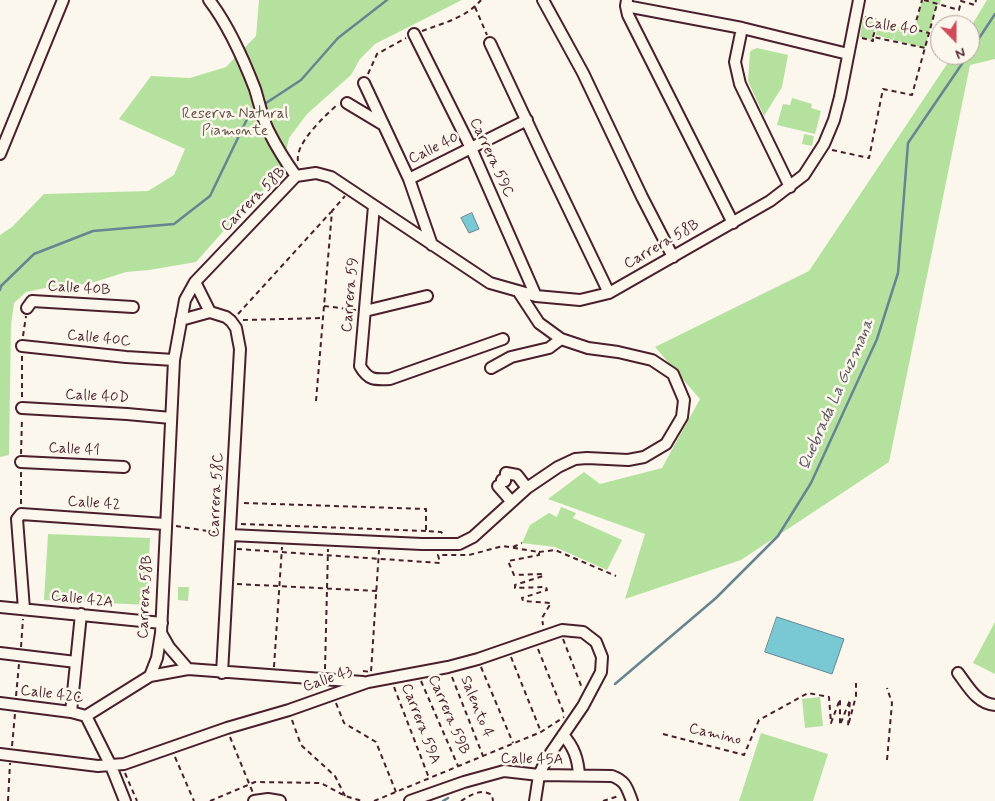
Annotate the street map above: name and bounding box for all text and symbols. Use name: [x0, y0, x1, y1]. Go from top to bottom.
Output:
street label: Calle 40: [863, 14, 919, 40]
north arrow: [930, 15, 980, 65]
text: N: [953, 43, 968, 63]
park label: Reserva Natural Piamonte: [182, 106, 288, 141]
street label: Carrera 59C: [465, 115, 517, 201]
street label: Calle 40: [406, 129, 462, 169]
street label: Carrera 58B: [218, 164, 290, 236]
street label: Carrera 58B: [621, 216, 703, 274]
street label: Carrera 59: [339, 257, 363, 333]
street label: Calle 40B: [47, 278, 111, 300]
water label: Quebrada La Guzmana: [795, 317, 879, 473]
street label: Calle 40C: [66, 327, 132, 351]
street label: Calle 40D: [65, 386, 129, 408]
street label: Calle 41: [48, 440, 100, 460]
street label: Carrera 58C: [206, 452, 228, 538]
street label: Calle 42: [67, 493, 121, 515]
street label: Carrera 58B: [135, 555, 157, 639]
street label: Calle 42A: [50, 588, 114, 612]
street label: Calle 43: [301, 663, 355, 697]
street label: Carrera 59B: [423, 672, 473, 758]
street label: Salento 4: [456, 674, 496, 740]
street label: Carrera 59A: [396, 681, 444, 767]
street label: Calle 42C: [19, 682, 85, 708]
street label: Camino: [687, 720, 743, 750]
street label: Calle 45A: [500, 750, 564, 770]

